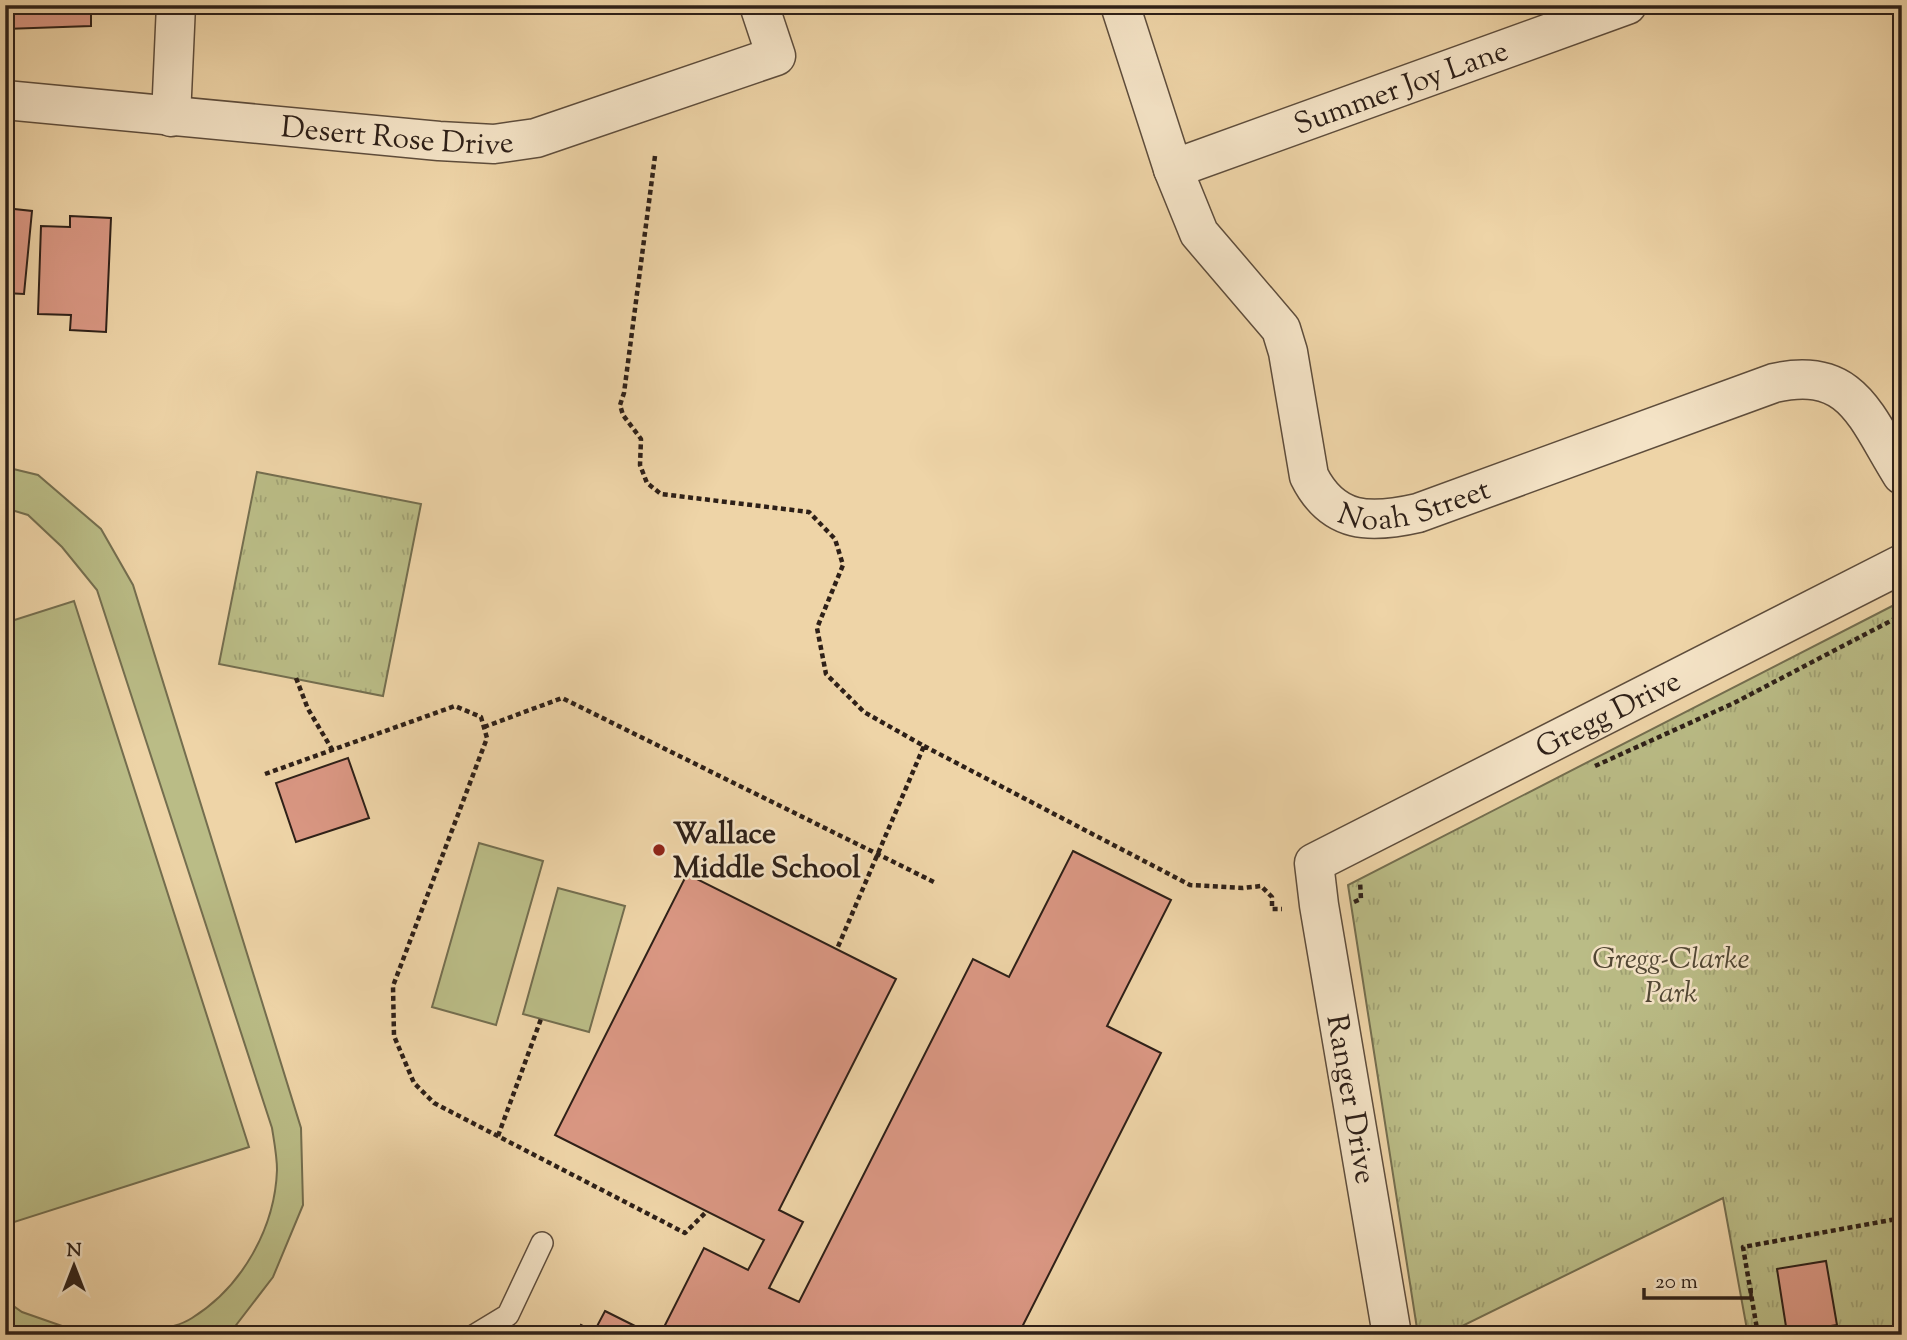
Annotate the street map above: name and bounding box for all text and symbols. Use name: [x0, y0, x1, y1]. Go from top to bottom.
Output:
street label: Summer Joy Lane: [1288, 31, 1515, 148]
street label: Desert Rose Drive: [279, 107, 517, 168]
street label: Noah Street: [1332, 469, 1497, 543]
street label: Gregg Drive: [1529, 661, 1689, 771]
place label: Wallace Middle School: [673, 814, 861, 891]
marker: Wallace Middle School: [651, 842, 667, 858]
park label: Gregg-Clarke Park: [1592, 939, 1750, 1016]
street label: Ranger Drive: [1314, 1011, 1386, 1187]
north arrow: [38, 1232, 108, 1302]
text: N: [66, 1238, 82, 1265]
scale bar: [1644, 1256, 1751, 1300]
text: 20 m: [1655, 1268, 1698, 1298]

